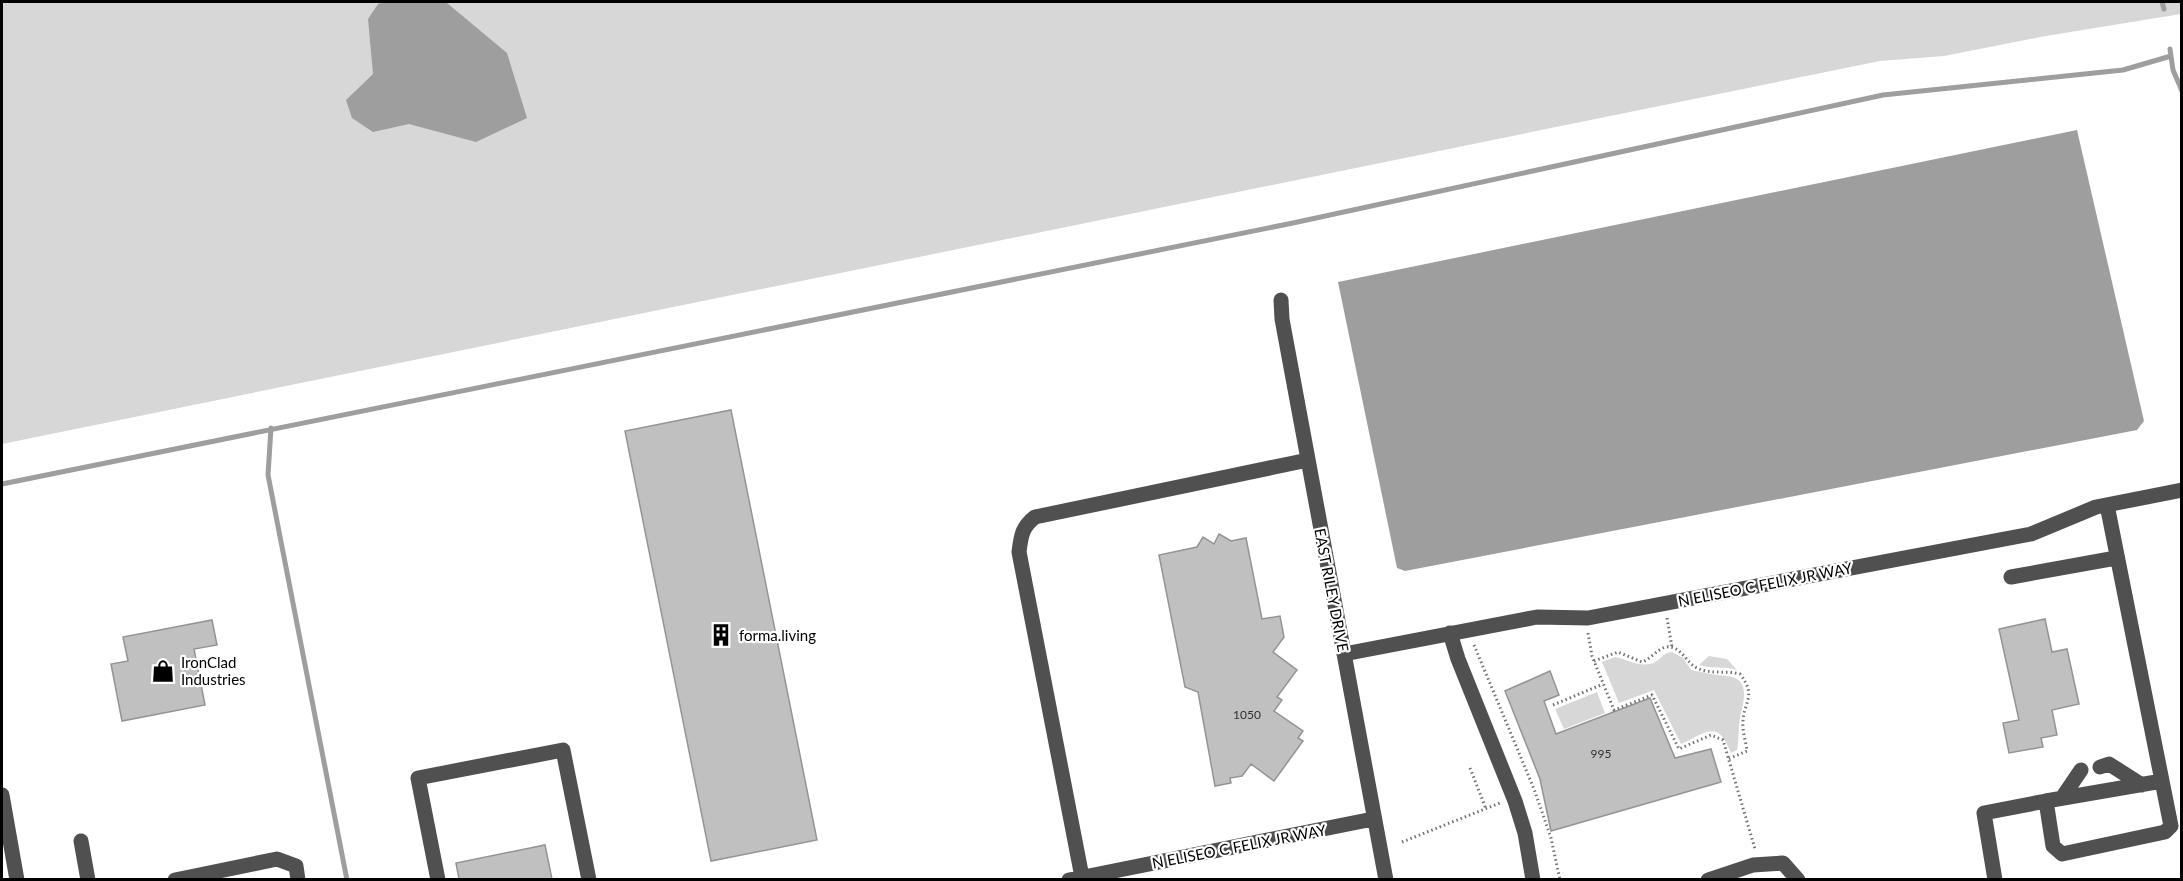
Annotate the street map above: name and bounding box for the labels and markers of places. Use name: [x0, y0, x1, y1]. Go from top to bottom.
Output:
building icon: forma.living: [708, 622, 734, 648]
place label: forma.living: [739, 626, 816, 644]
place label: IronClad Industries: [181, 653, 246, 688]
shop icon: IronClad Industries: [150, 658, 176, 684]

